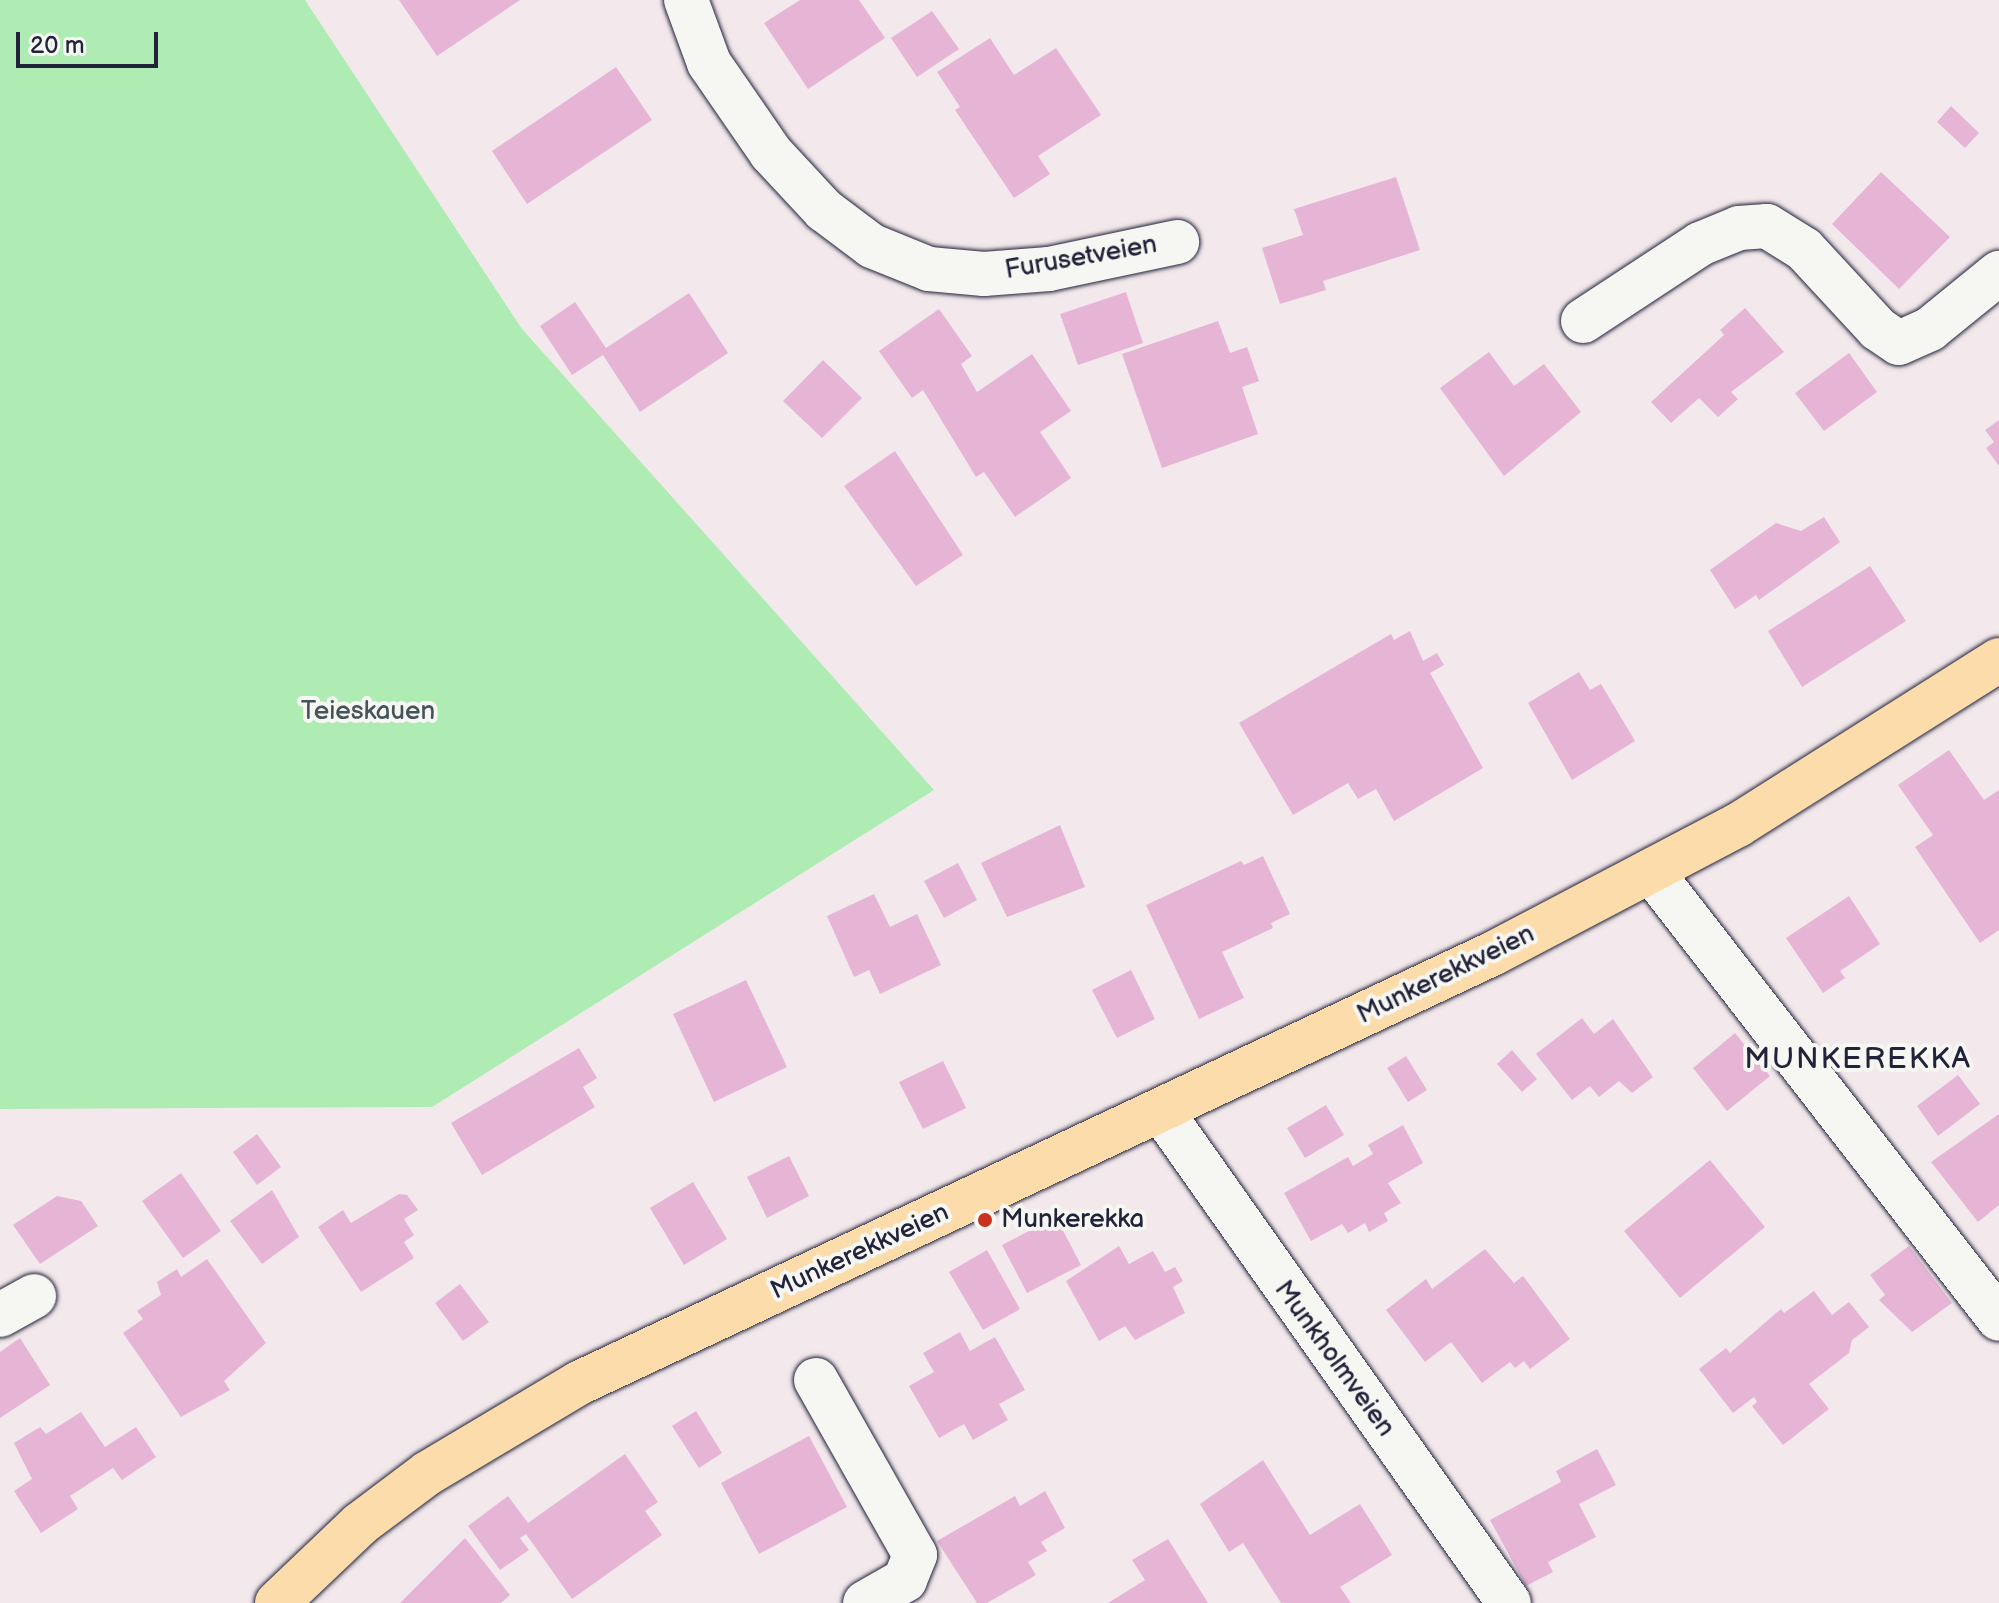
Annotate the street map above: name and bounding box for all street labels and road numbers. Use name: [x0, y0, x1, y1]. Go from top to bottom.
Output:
street label: Furusetveien: [1003, 229, 1159, 287]
street label: Munkerekkveien: [1352, 919, 1540, 1031]
street label: Munkerekkveien: [766, 1197, 954, 1307]
street label: Munkholmveien: [1267, 1275, 1401, 1443]

